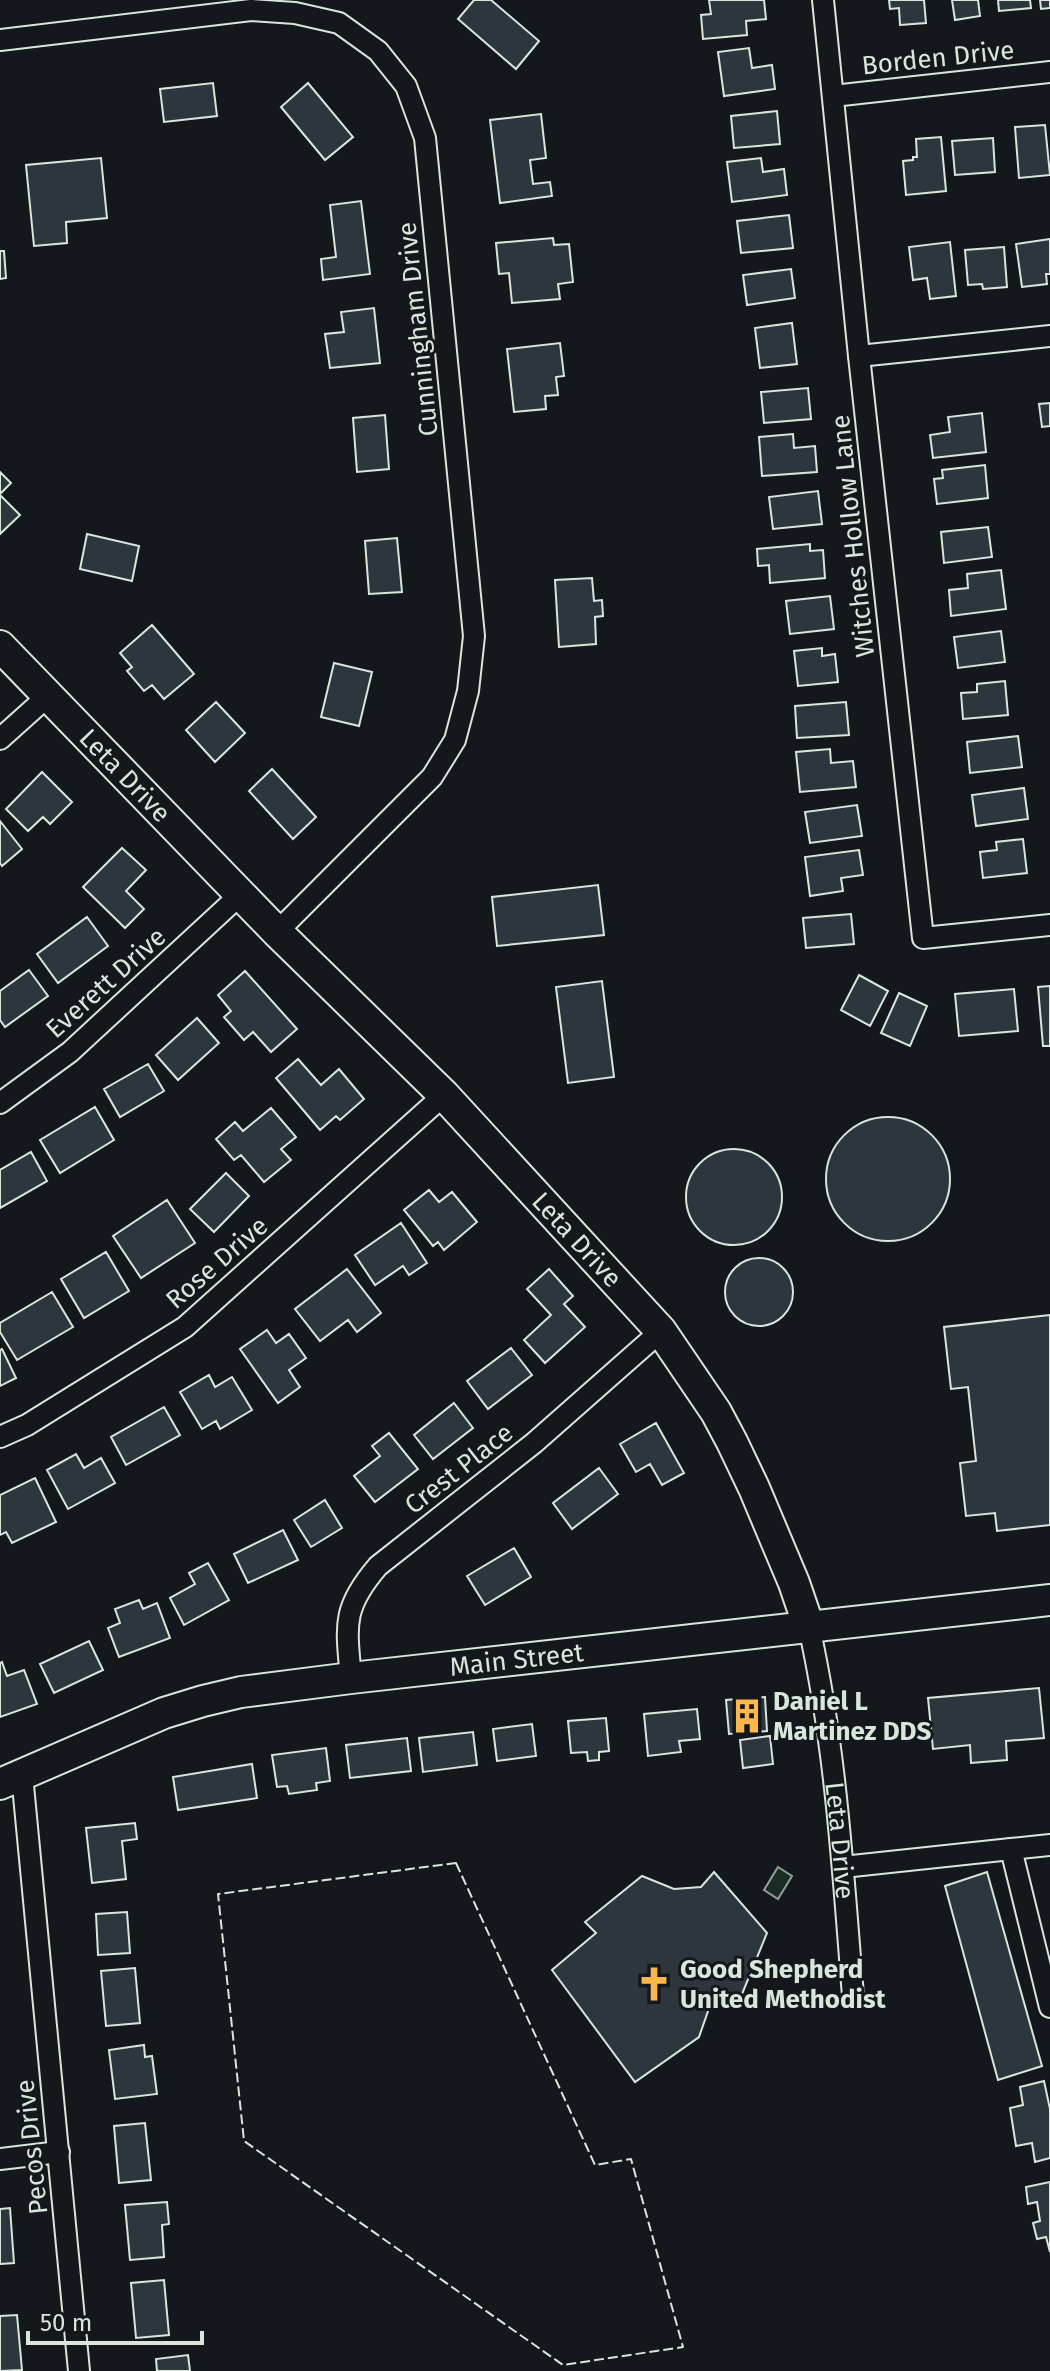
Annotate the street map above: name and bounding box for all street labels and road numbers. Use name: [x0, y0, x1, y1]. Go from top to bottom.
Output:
street label: Borden Drive: [860, 35, 1016, 81]
street label: Cunningham Drive: [391, 220, 445, 438]
street label: Witches Hollow Lane: [825, 413, 881, 659]
street label: Leta Drive: [73, 722, 177, 828]
street label: Everett Drive: [40, 921, 172, 1045]
street label: Leta Drive: [526, 1186, 628, 1293]
street label: Rose Drive: [160, 1210, 274, 1316]
street label: Crest Place: [399, 1417, 519, 1521]
street label: Main Street: [448, 1637, 586, 1682]
street label: Leta Drive: [819, 1780, 861, 1900]
street label: Pecos Drive: [9, 2078, 55, 2216]

